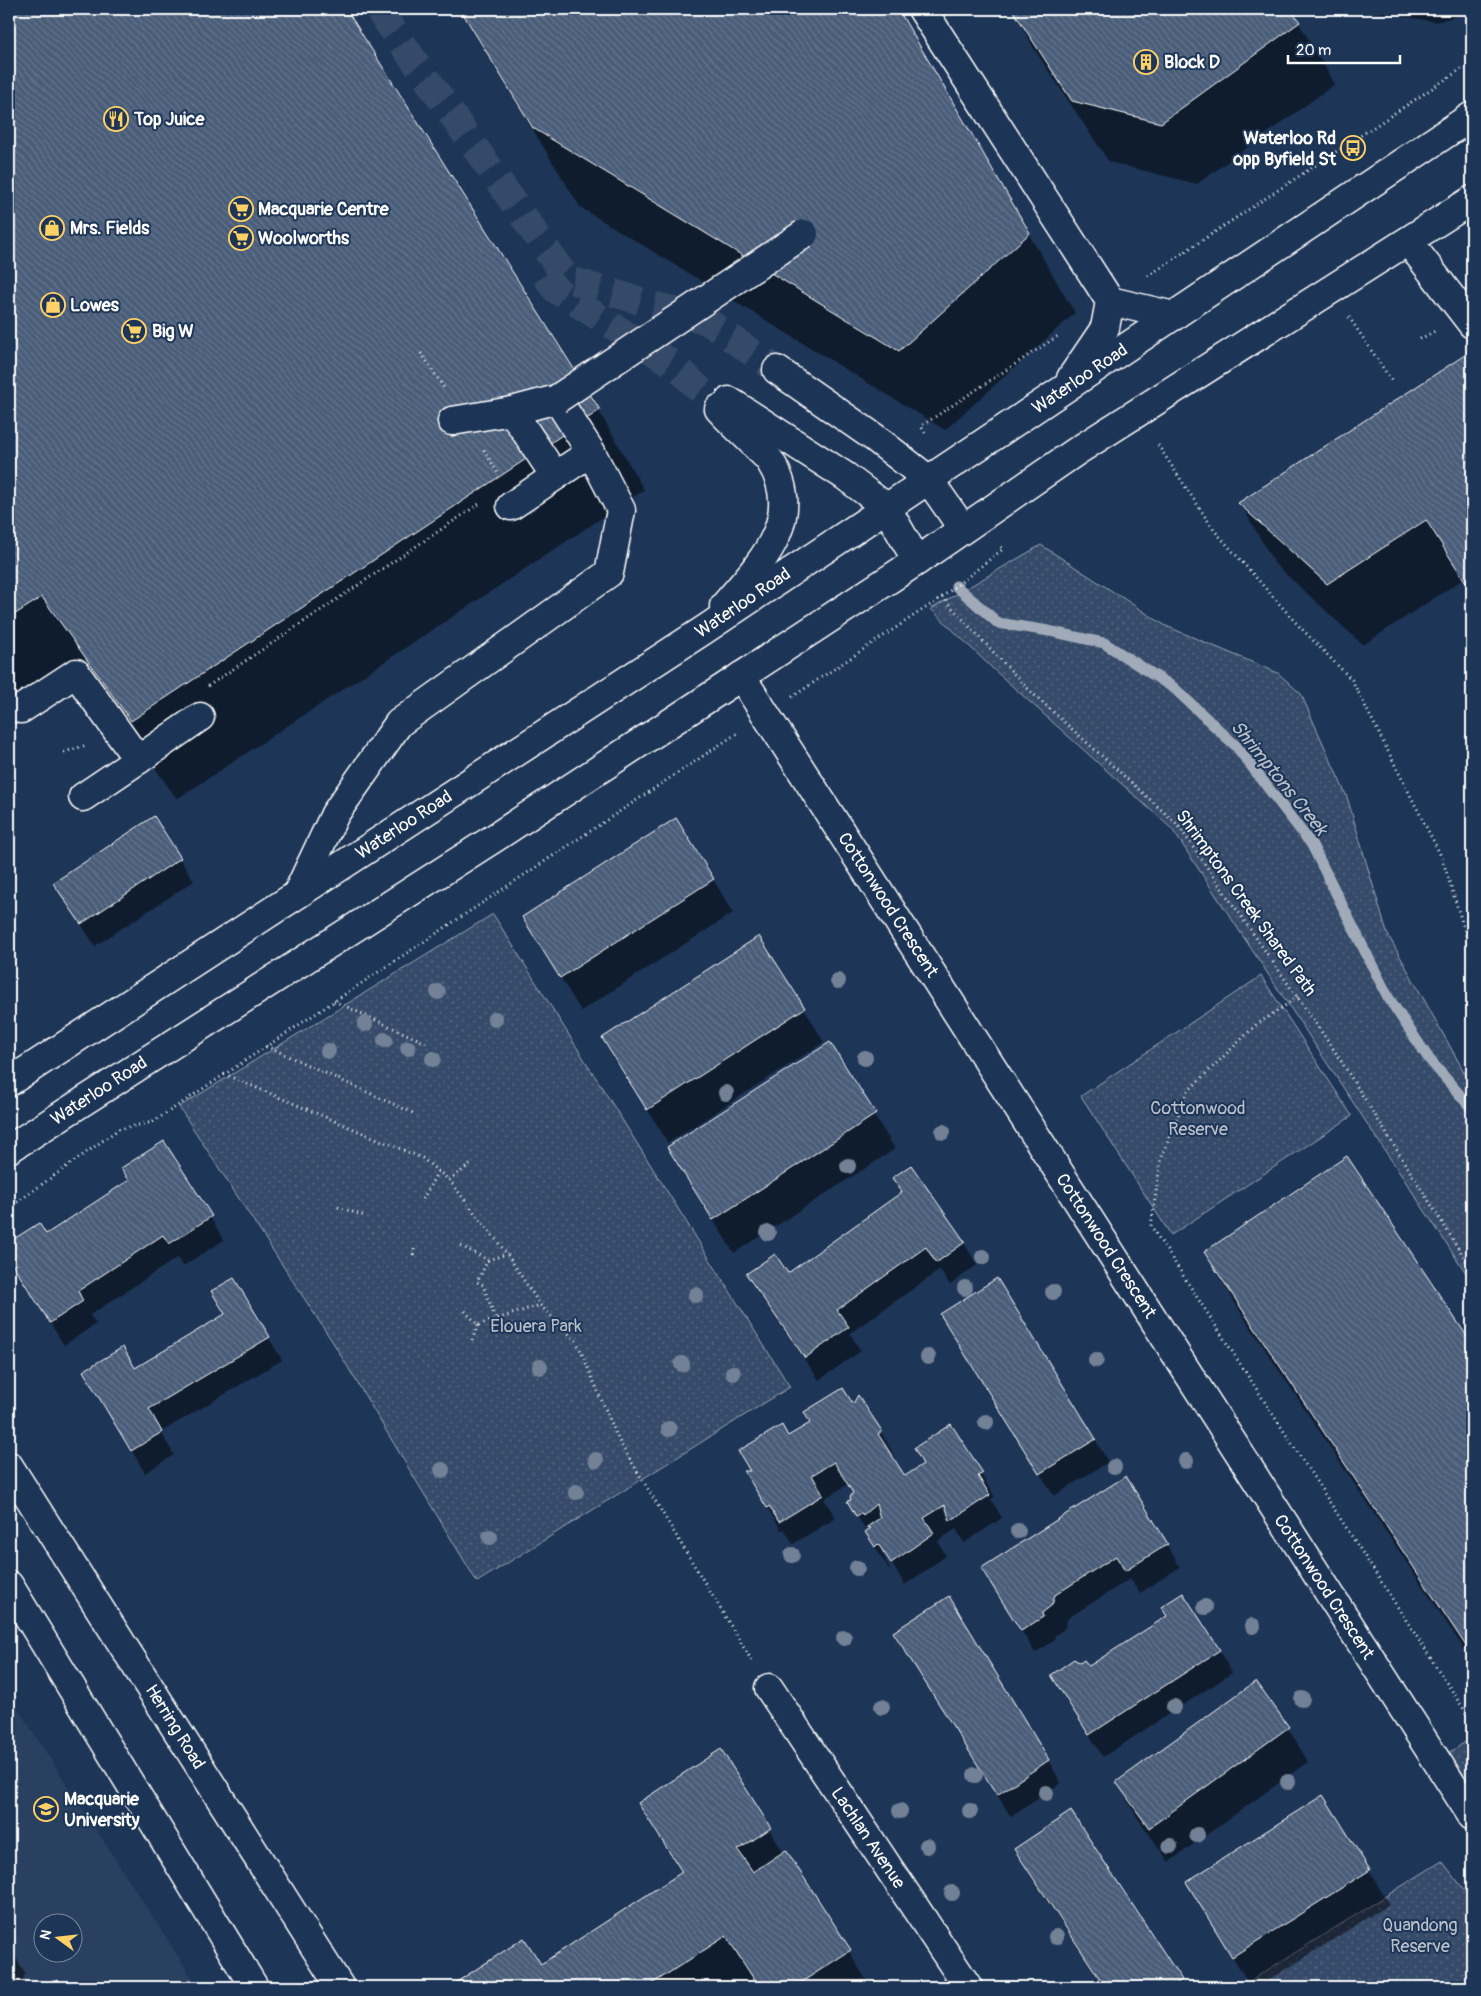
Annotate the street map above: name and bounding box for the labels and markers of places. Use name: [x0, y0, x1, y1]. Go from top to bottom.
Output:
building icon: Block D: [1133, 49, 1159, 75]
place label: Block D: [1164, 51, 1220, 74]
restaurant icon: Top Juice: [103, 106, 129, 132]
place label: Top Juice: [133, 108, 205, 131]
place label: Waterloo Rd opp Byfield St: [1232, 127, 1337, 171]
bus stop icon: Waterloo Rd opp Byfield St: [1340, 135, 1366, 161]
supermarket icon: Macquarie Centre: [228, 196, 254, 222]
place label: Macquarie Centre: [258, 198, 390, 221]
shop icon: Mrs. Fields: [39, 215, 65, 241]
place label: Mrs. Fields: [70, 217, 150, 240]
supermarket icon: Woolworths: [228, 225, 254, 251]
place label: Woolworths: [258, 227, 350, 250]
shop icon: Lowes: [40, 292, 66, 318]
place label: Lowes: [70, 294, 120, 317]
supermarket icon: Big W: [121, 318, 147, 344]
place label: Big W: [152, 320, 194, 343]
place label: Macquarie University: [64, 1788, 140, 1832]
school or university icon: Macquarie University: [33, 1796, 59, 1822]

